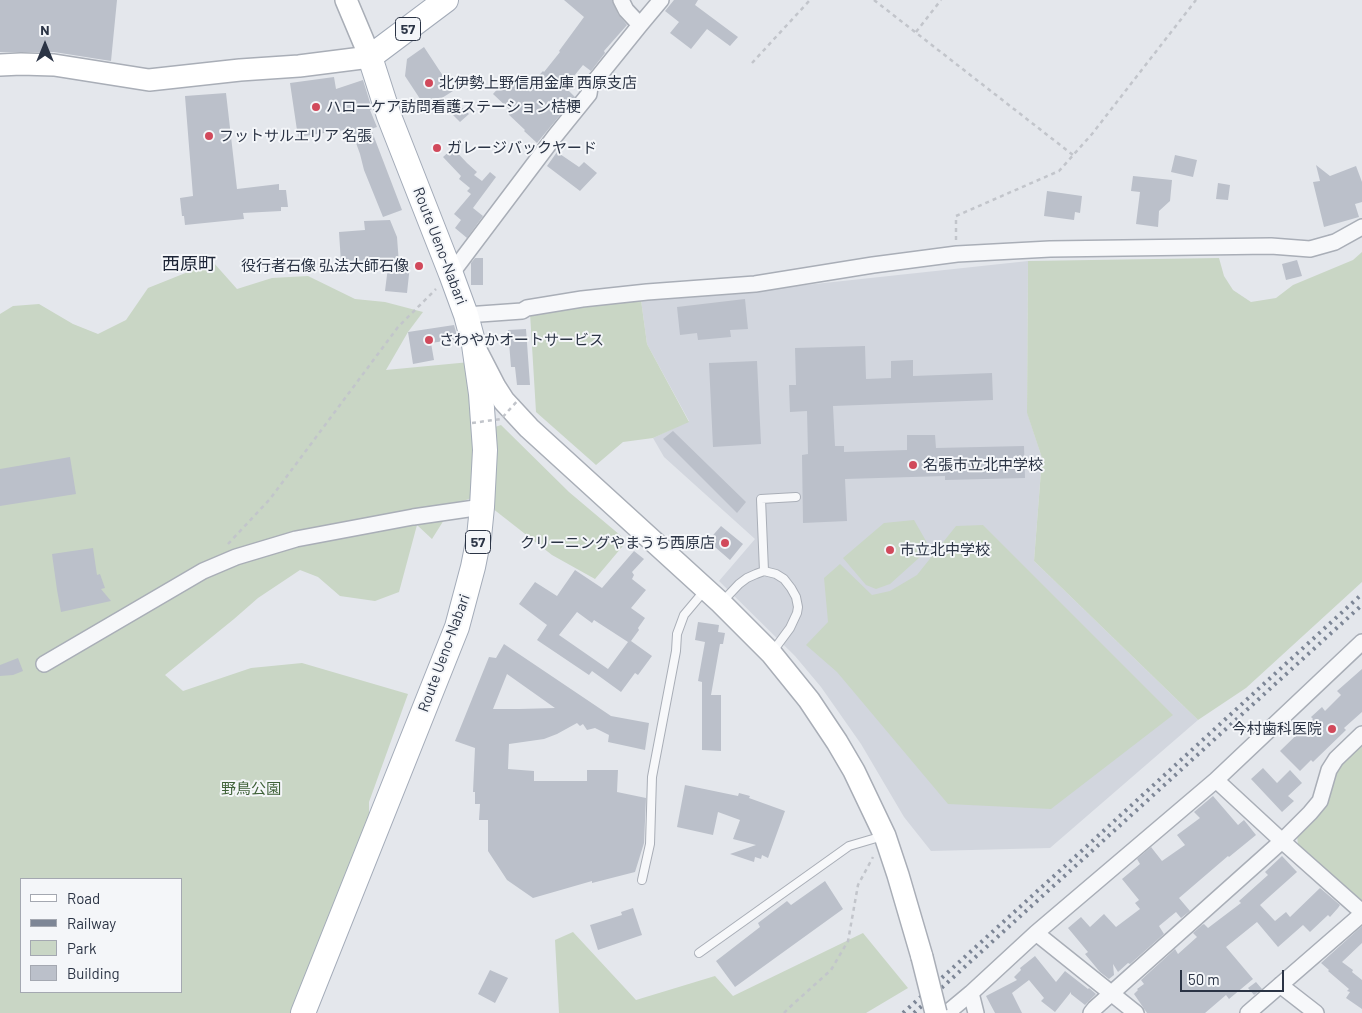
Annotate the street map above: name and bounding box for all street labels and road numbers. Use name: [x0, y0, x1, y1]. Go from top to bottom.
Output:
road number: 57: [396, 18, 420, 40]
street label: Route Ueno-Nabari: [409, 185, 471, 307]
road number: 57: [466, 530, 490, 554]
street label: Route Ueno-Nabari: [414, 592, 474, 714]

